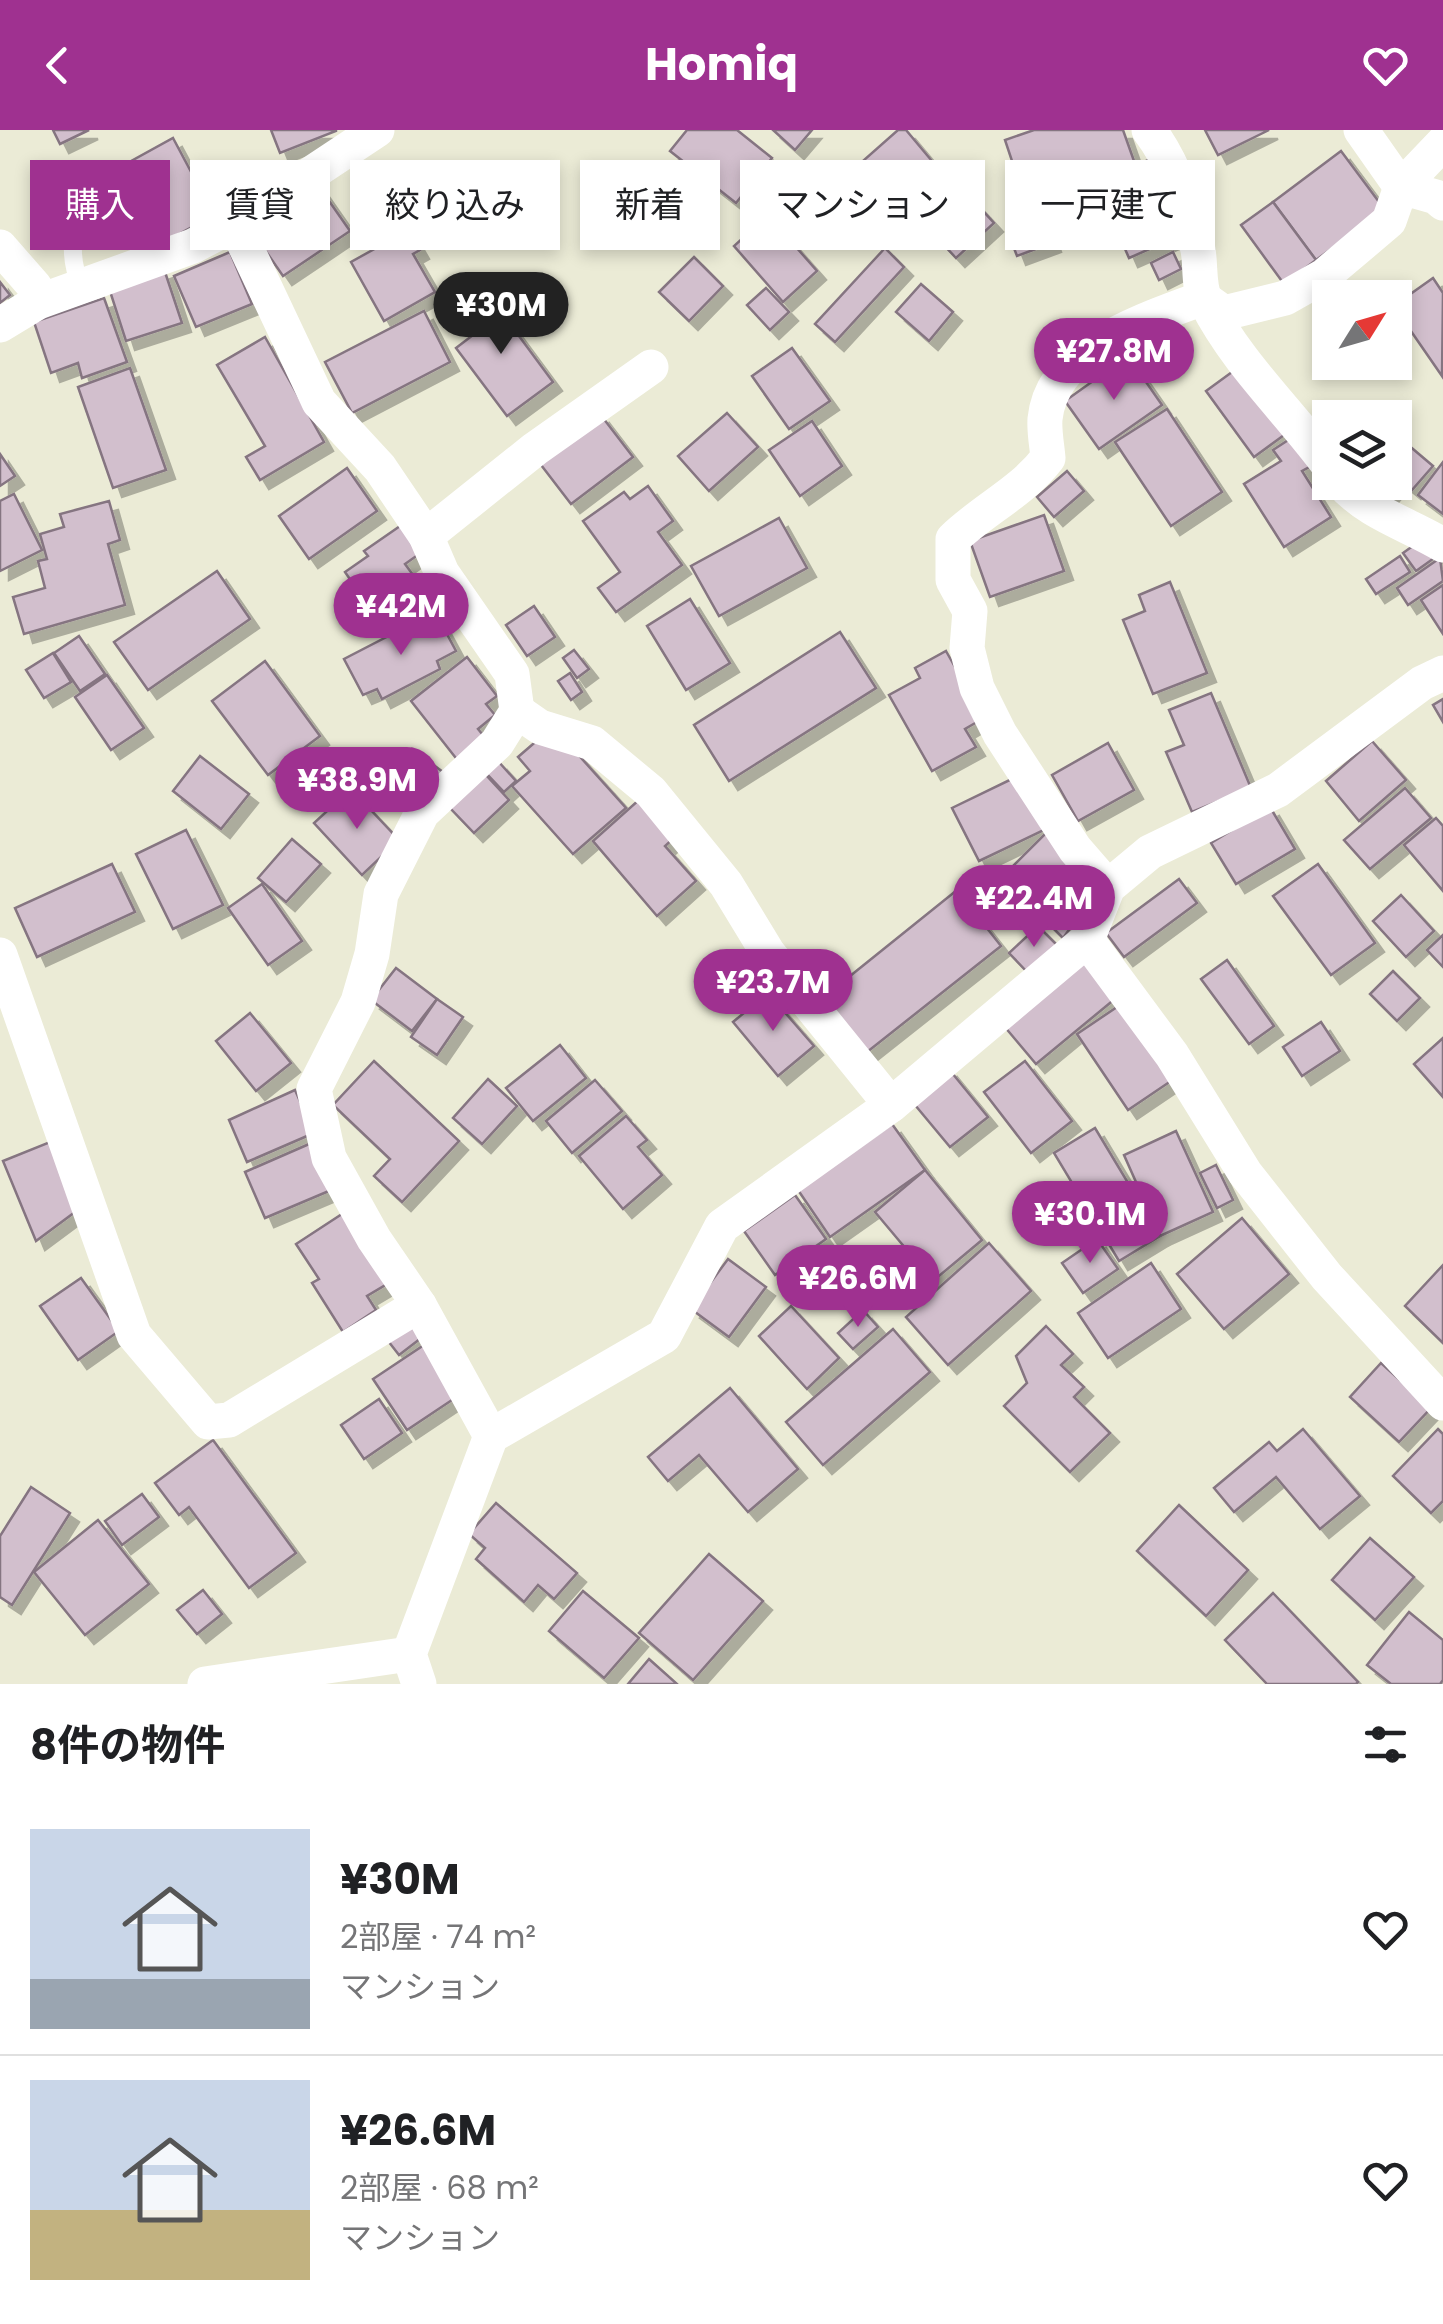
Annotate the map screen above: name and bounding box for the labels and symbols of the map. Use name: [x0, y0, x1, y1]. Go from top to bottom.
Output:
pin: ¥30M: [442, 272, 560, 357]
north arrow: [1312, 280, 1412, 380]
pin: ¥27.8M: [1033, 318, 1195, 403]
pin: ¥42M: [342, 573, 460, 658]
pin: ¥38.9M: [276, 747, 438, 832]
pin: ¥22.4M: [953, 865, 1115, 950]
pin: ¥23.7M: [692, 949, 854, 1034]
pin: ¥30.1M: [1009, 1181, 1171, 1266]
pin: ¥26.6M: [777, 1245, 939, 1330]

